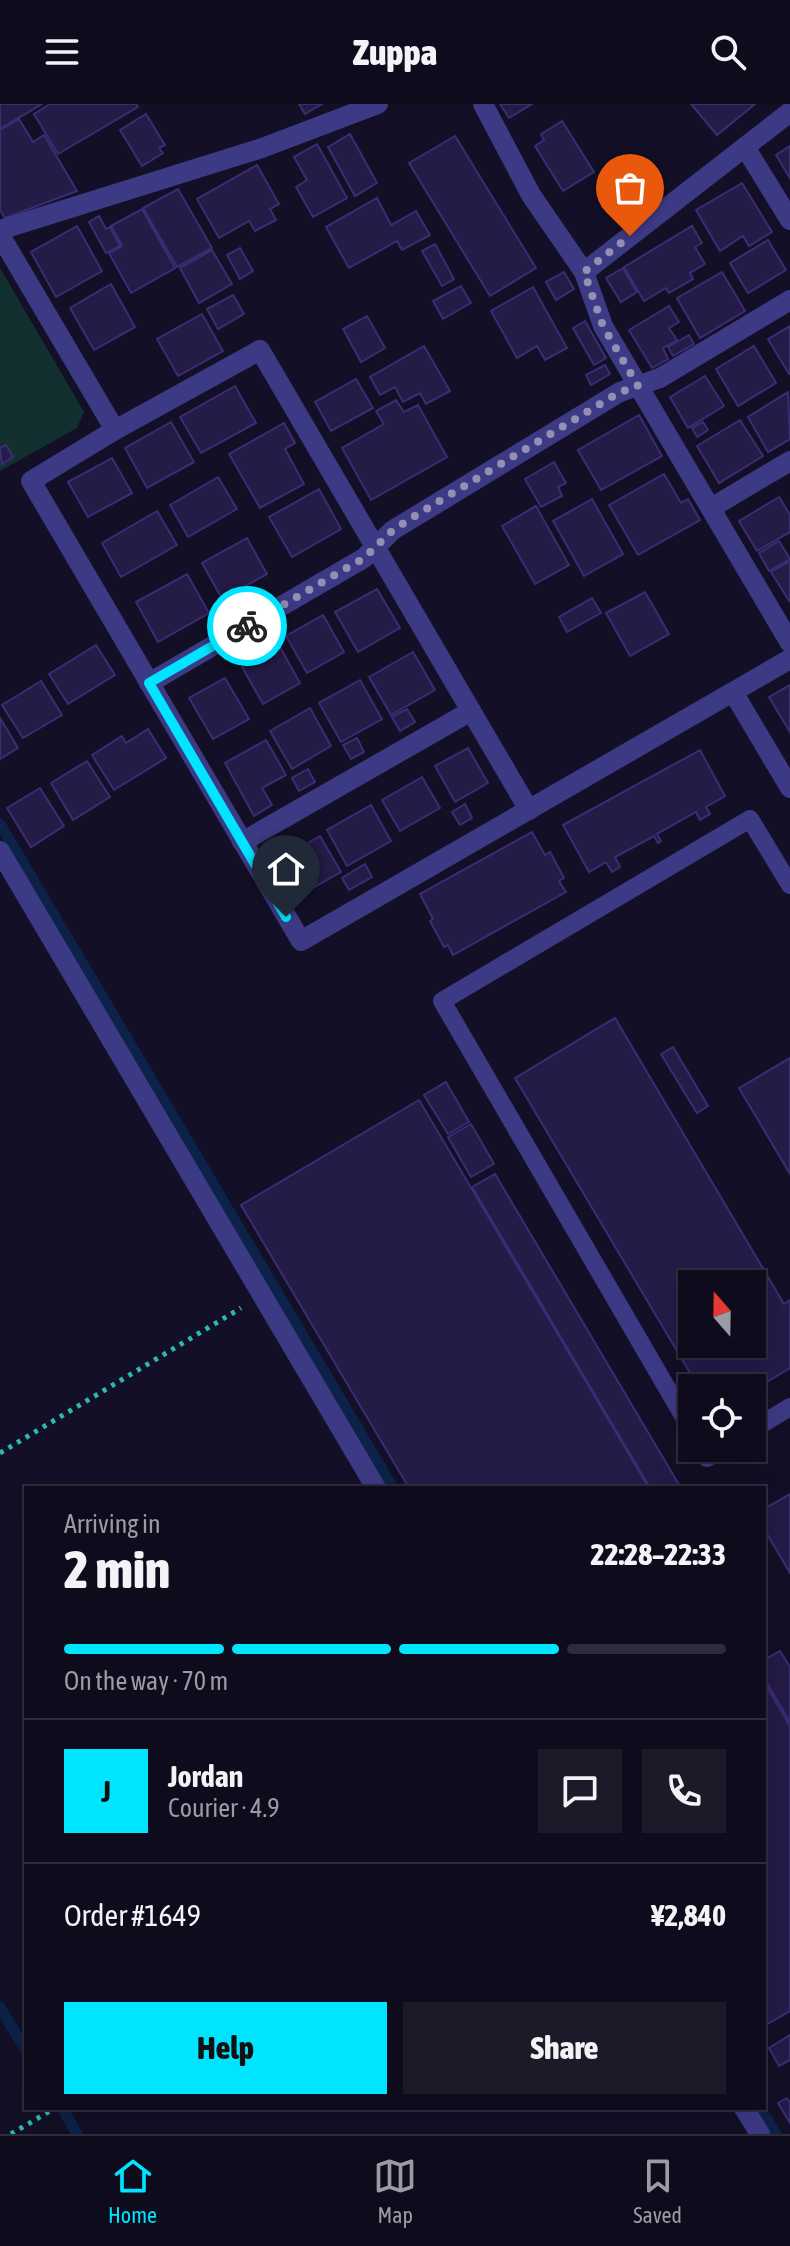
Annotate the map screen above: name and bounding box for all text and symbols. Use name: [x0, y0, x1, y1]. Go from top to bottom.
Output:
icon: menu: [40, 30, 84, 74]
icon: search: [706, 30, 750, 74]
text: Zuppa: [353, 31, 437, 73]
pin: [596, 154, 664, 236]
icon: bag: [608, 166, 652, 210]
courier: [207, 586, 287, 666]
icon: bike: [225, 604, 269, 648]
pin: [252, 835, 320, 917]
icon: home: [264, 847, 308, 891]
north arrow: [678, 1270, 766, 1358]
map controls: [678, 1270, 766, 1462]
button: locate: [678, 1374, 766, 1462]
text: Arriving in: [64, 1509, 161, 1539]
text: 22:28–22:33: [591, 1537, 726, 1571]
text: 2 min: [64, 1539, 170, 1599]
text: On the way · 70 m: [64, 1666, 228, 1696]
button: chat: [538, 1749, 622, 1833]
button: phone: [642, 1749, 726, 1833]
text: Jordan: [168, 1759, 243, 1793]
text: J: [101, 1774, 111, 1808]
text: Courier · 4.9: [168, 1793, 279, 1823]
text: Order #1649: [64, 1898, 201, 1932]
text: ¥2,840: [651, 1898, 726, 1932]
button: Help: [64, 2002, 387, 2094]
button: Share: [403, 2002, 726, 2094]
tab: Home: [108, 2154, 157, 2228]
tab: Map: [373, 2154, 417, 2228]
tab: Saved: [633, 2154, 682, 2228]

